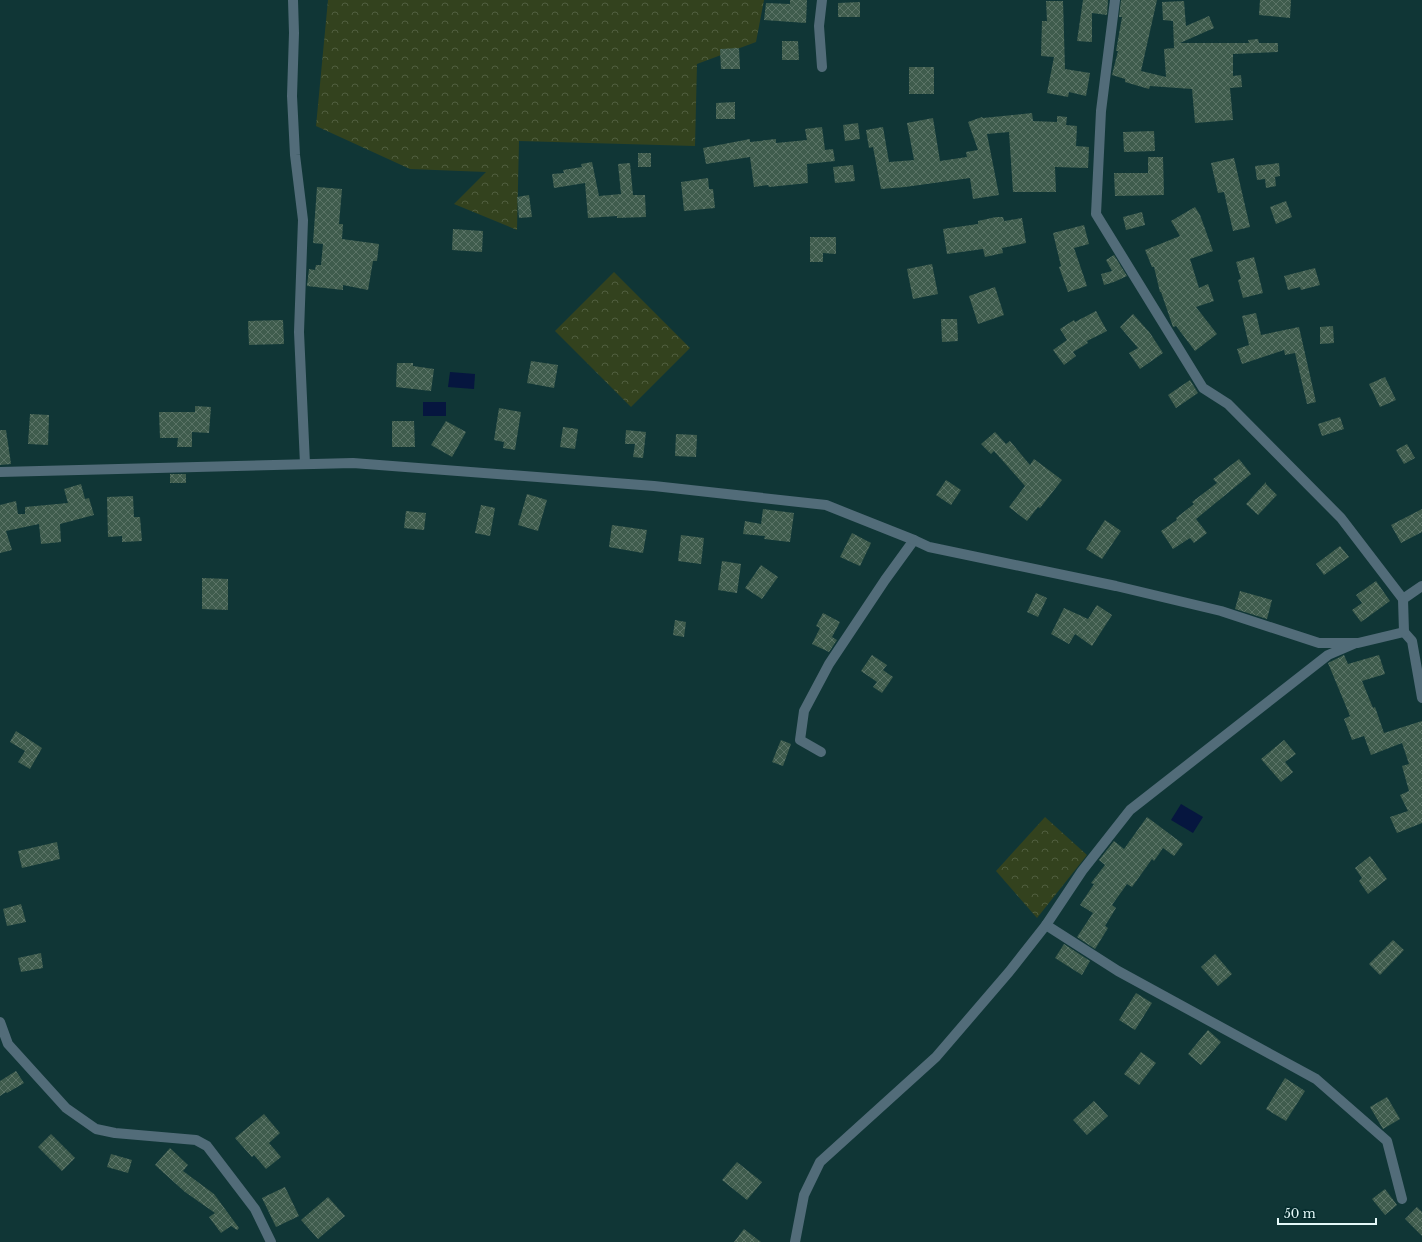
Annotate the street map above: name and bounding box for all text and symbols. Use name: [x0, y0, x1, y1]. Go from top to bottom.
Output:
scale bar: [1278, 1200, 1376, 1226]
text: 50 m: [1284, 1206, 1316, 1221]

